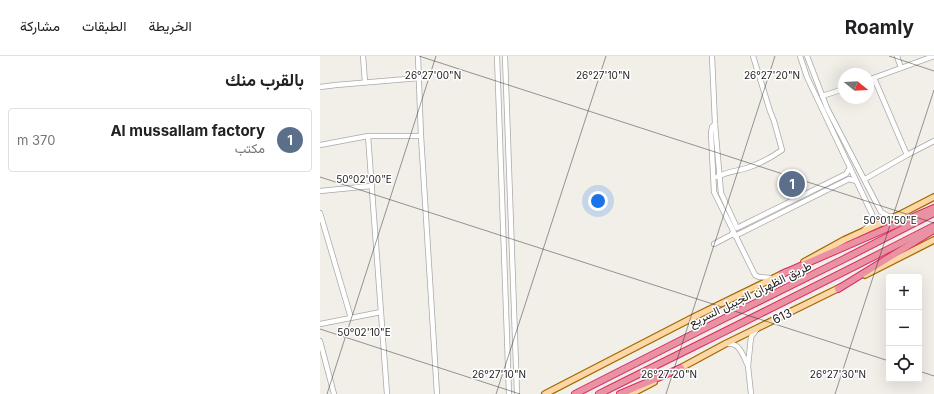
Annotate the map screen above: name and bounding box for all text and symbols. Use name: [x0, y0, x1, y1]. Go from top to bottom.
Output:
text: Roamly: [845, 16, 914, 39]
text: مشاركة: [20, 17, 60, 34]
text: الطبقات: [82, 17, 126, 34]
text: الخريطة: [148, 17, 192, 34]
north arrow: [838, 68, 874, 104]
text: 26°27'00"N: [405, 69, 461, 81]
text: 26°27'10"N: [576, 69, 630, 81]
text: 26°27'20"N: [744, 69, 800, 81]
text: بالقرب منك: [225, 70, 304, 90]
text: Al mussallam factory: [110, 121, 265, 140]
text: 370 m: [17, 132, 55, 148]
text: 1: [287, 132, 293, 148]
text: مكتب: [235, 140, 265, 156]
pin: 1: [779, 169, 805, 199]
text: 50°02'00"E: [336, 173, 392, 185]
your location: [588, 191, 608, 211]
text: 50°01'50"E: [863, 214, 917, 226]
street label: طريق الظهران الجبيل السريع: [686, 258, 815, 332]
map controls: [886, 274, 922, 382]
button: +: [886, 274, 922, 310]
street label: 613: [770, 305, 794, 327]
button: −: [886, 310, 922, 346]
text: 50°02'10"E: [337, 326, 391, 338]
button: locate: [886, 346, 922, 382]
text: 26°27'10"N: [472, 368, 526, 380]
text: 26°27'20"N: [641, 368, 697, 380]
text: 26°27'30"N: [810, 368, 866, 380]

